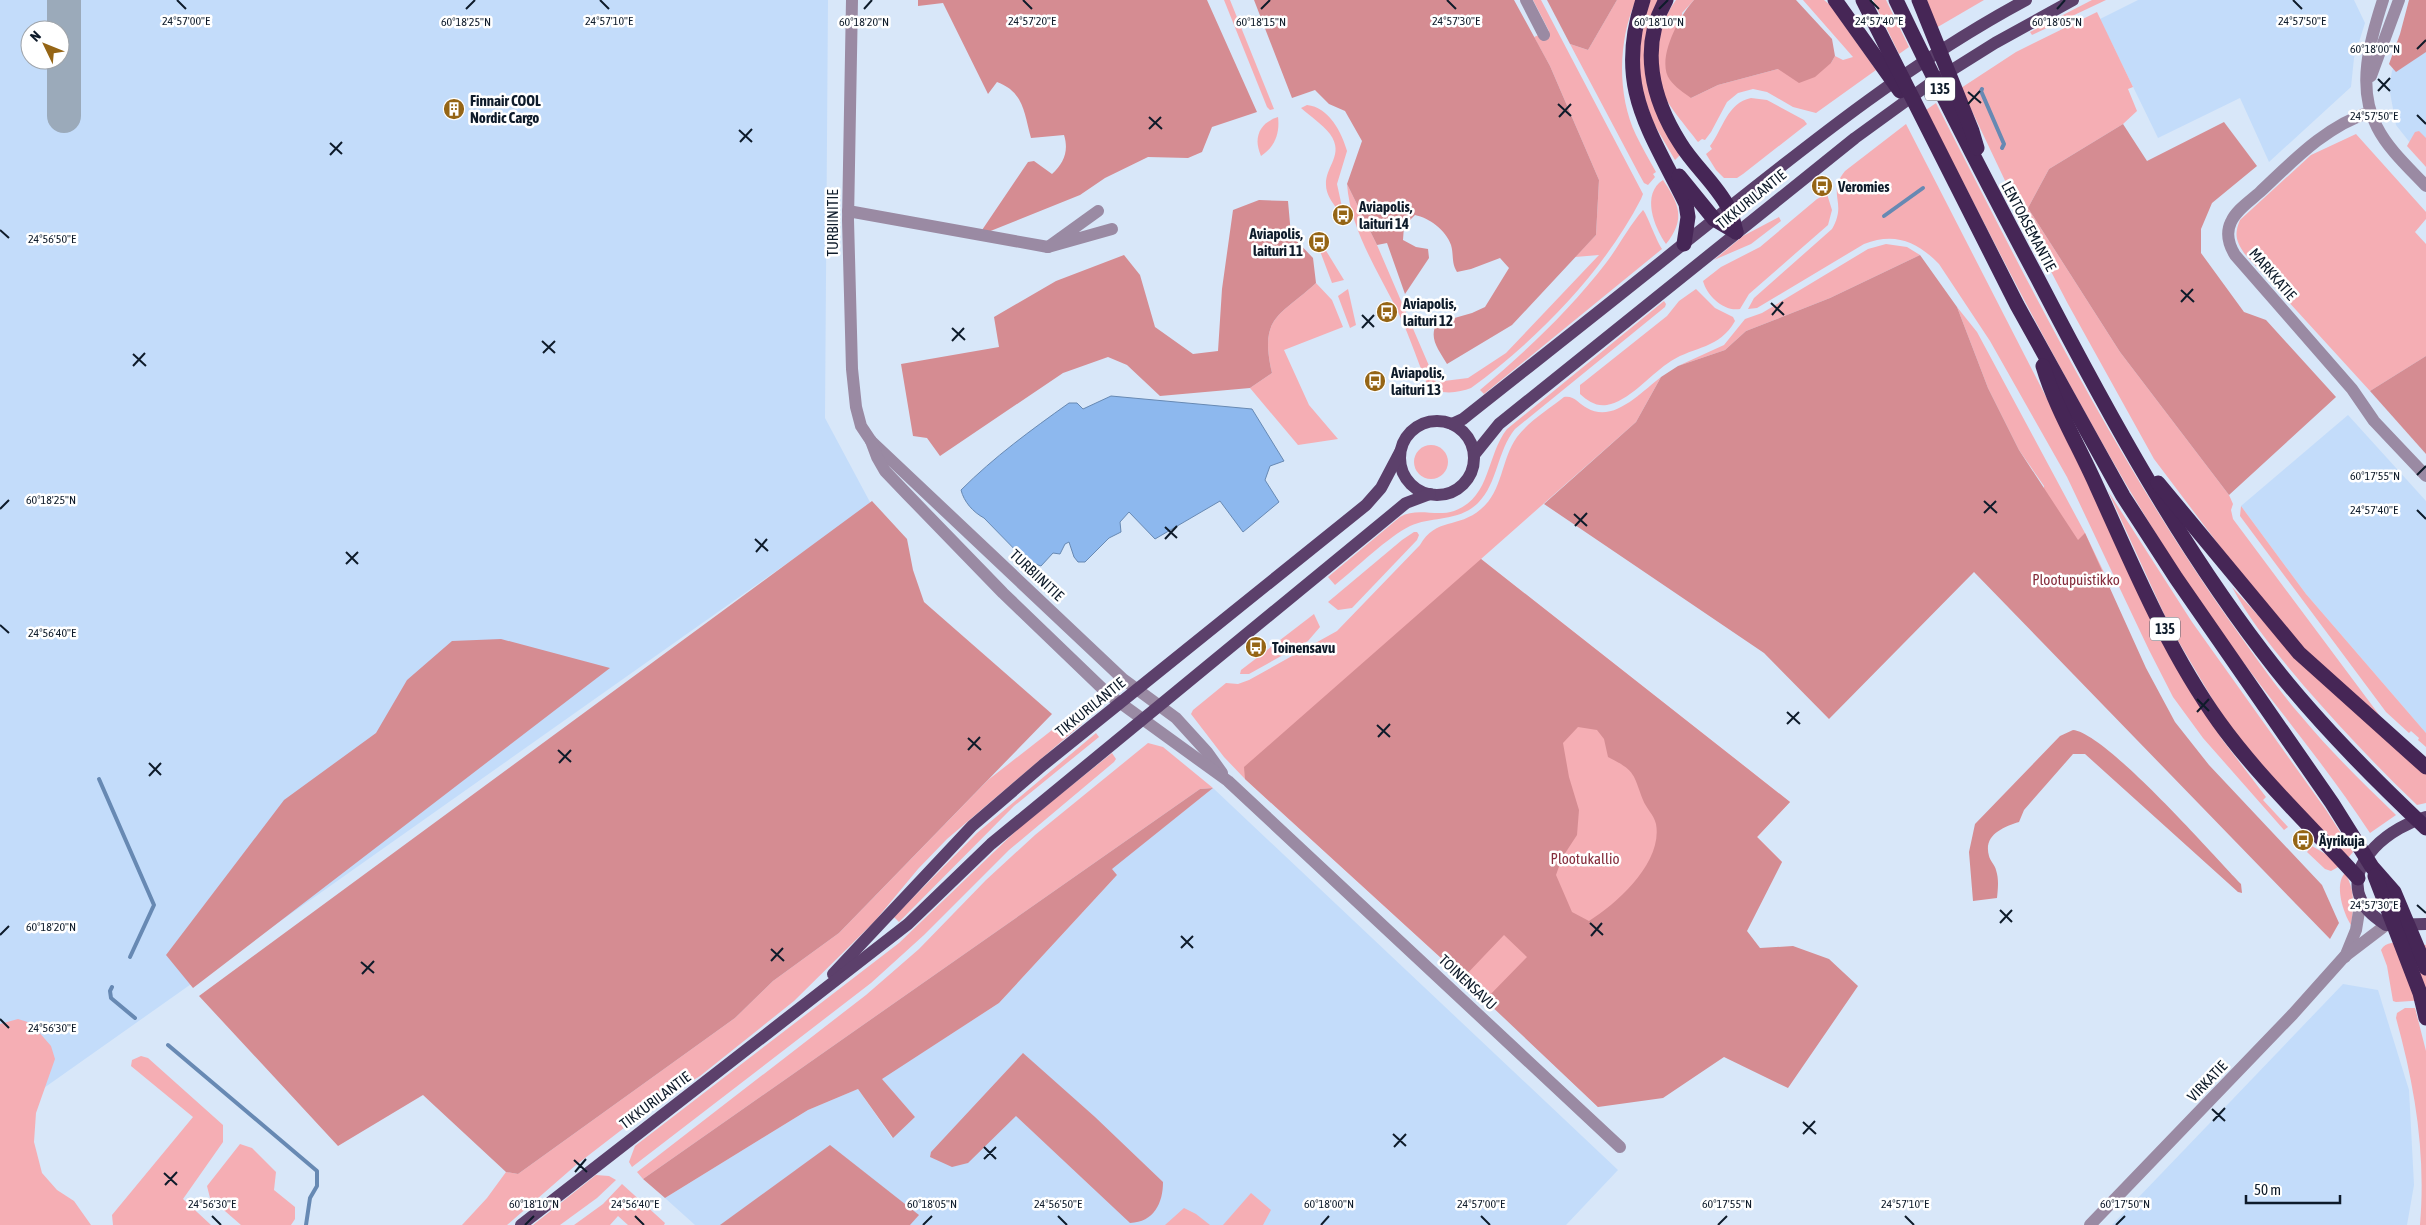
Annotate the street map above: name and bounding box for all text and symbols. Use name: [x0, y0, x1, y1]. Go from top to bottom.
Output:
text: 24°57'00"E: [162, 14, 210, 28]
text: 24°57'10"E: [585, 14, 633, 28]
text: 24°57'20"E: [1008, 14, 1056, 28]
text: 24°57'30"E: [1432, 14, 1480, 28]
text: 24°57'40"E: [1855, 14, 1903, 28]
text: 24°57'50"E: [2278, 14, 2326, 28]
text: 60°18'25"N: [441, 15, 491, 29]
text: 60°18'20"N: [839, 15, 889, 29]
text: 60°18'15"N: [1236, 15, 1286, 29]
text: 60°18'10"N: [1634, 15, 1684, 29]
text: 60°18'05"N: [2032, 15, 2082, 29]
north arrow: [20, 20, 70, 70]
text: N: [27, 28, 44, 45]
text: 60°18'00"N: [2350, 42, 2400, 56]
road number: 135: [1925, 78, 1955, 100]
place label: Finnair COOL Nordic Cargo: [470, 92, 541, 126]
building icon: Finnair COOL Nordic Cargo: [442, 97, 466, 121]
text: 24°57'50"E: [2350, 109, 2398, 123]
street label: TIKKURILANTIE: [1713, 166, 1789, 232]
bus stop icon: Veromies: [1810, 174, 1834, 198]
place label: Veromies: [1837, 178, 1890, 195]
street label: LENTOASEMANTIE: [1998, 178, 2060, 274]
street label: TURBIINITIE: [824, 189, 841, 257]
place label: Aviapolis, laituri 14: [1358, 198, 1413, 232]
bus stop icon: Aviapolis, laituri 14: [1331, 203, 1355, 227]
place label: Aviapolis, laituri 11: [1248, 225, 1303, 259]
bus stop icon: Aviapolis, laituri 11: [1307, 230, 1331, 254]
text: 24°56'50"E: [28, 232, 76, 246]
street label: MARKKATIE: [2246, 245, 2301, 304]
place label: Aviapolis, laituri 12: [1402, 295, 1457, 329]
bus stop icon: Aviapolis, laituri 12: [1375, 300, 1399, 324]
place label: Aviapolis, laituri 13: [1390, 364, 1445, 398]
bus stop icon: Aviapolis, laituri 13: [1363, 369, 1387, 393]
text: 60°17'55"N: [2350, 469, 2400, 483]
text: 60°18'25"N: [26, 493, 76, 507]
text: 24°57'40"E: [2350, 503, 2398, 517]
street label: TURBIINITIE: [1007, 546, 1068, 605]
park label: Plootupuistikko: [2032, 571, 2120, 588]
road number: 135: [2150, 618, 2180, 640]
text: 24°56'40"E: [28, 626, 76, 640]
bus stop icon: Toinensavu: [1244, 635, 1268, 659]
place label: Toinensavu: [1272, 639, 1335, 656]
street label: TIKKURILANTIE: [1052, 674, 1128, 740]
bus stop icon: Äyrikuja: [2291, 828, 2315, 852]
place label: Äyrikuja: [2318, 832, 2365, 849]
park label: Plootukallio: [1551, 850, 1619, 867]
text: 24°57'30"E: [2350, 898, 2398, 912]
text: 60°18'20"N: [26, 920, 76, 934]
street label: TOINENSAVU: [1436, 951, 1500, 1013]
text: 24°56'30"E: [28, 1021, 76, 1035]
street label: VIRKATIE: [2184, 1057, 2231, 1105]
street label: TIKKURILANTIE: [616, 1068, 694, 1132]
scale bar: [2246, 1172, 2340, 1204]
text: 50 m: [2254, 1181, 2281, 1198]
text: 24°56'30"E: [188, 1197, 236, 1211]
text: 60°18'10"N: [509, 1197, 559, 1211]
text: 24°56'40"E: [611, 1197, 659, 1211]
text: 60°18'05"N: [907, 1197, 957, 1211]
text: 24°56'50"E: [1034, 1197, 1082, 1211]
text: 60°18'00"N: [1304, 1197, 1354, 1211]
text: 24°57'00"E: [1457, 1197, 1505, 1211]
text: 60°17'55"N: [1702, 1197, 1752, 1211]
text: 24°57'10"E: [1881, 1197, 1929, 1211]
text: 60°17'50"N: [2100, 1197, 2150, 1211]

